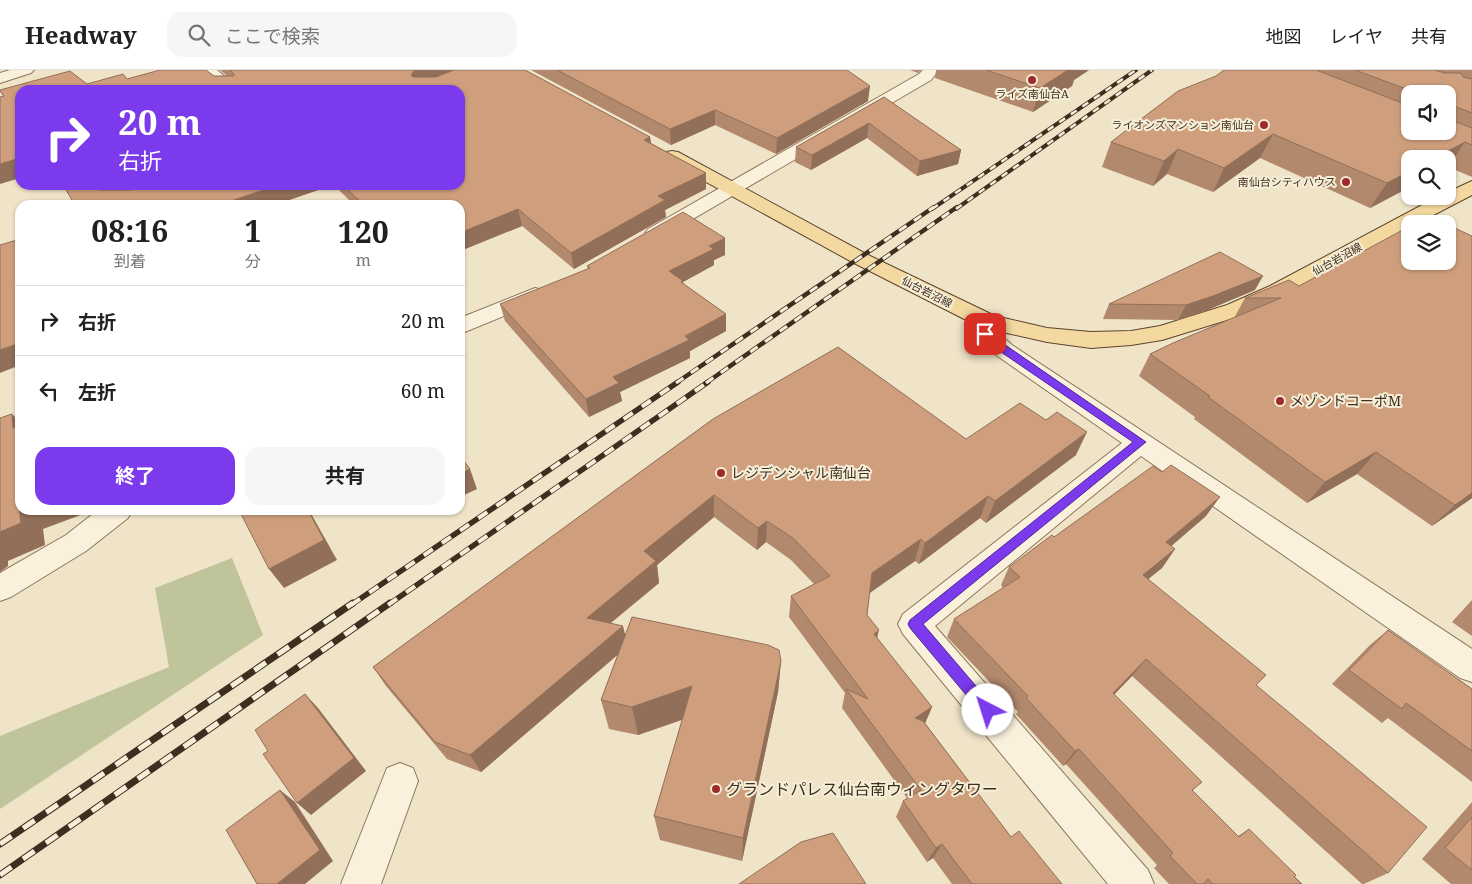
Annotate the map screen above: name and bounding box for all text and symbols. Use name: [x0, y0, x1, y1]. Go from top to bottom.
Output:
search box: [167, 12, 517, 57]
text: Headway: [25, 18, 137, 51]
icon: search: [185, 21, 213, 49]
text: ここで検索: [225, 23, 320, 49]
text: 地図: [1266, 24, 1302, 48]
text: レイヤ: [1330, 24, 1383, 48]
text: 共有: [1411, 24, 1447, 48]
marker: ライズ南仙台A: [1026, 74, 1038, 86]
map controls: [1401, 85, 1456, 270]
button: sound: [1401, 85, 1456, 140]
place label: ライズ南仙台A: [995, 86, 1069, 101]
text: 20 m: [118, 98, 201, 145]
icon: right: [35, 105, 100, 170]
place label: ライオンズマンション南仙台: [1111, 117, 1254, 132]
marker: ライオンズマンション南仙台: [1258, 119, 1270, 131]
text: 右折: [118, 145, 162, 175]
button: search: [1401, 150, 1456, 205]
place label: 南仙台シティハウス: [1238, 174, 1336, 189]
marker: 南仙台シティハウス: [1340, 176, 1352, 188]
text: 08:16: [91, 210, 168, 251]
text: 1: [245, 210, 262, 251]
text: 120: [338, 211, 389, 252]
button: layers: [1401, 215, 1456, 270]
street label: 仙台岩沼線: [1309, 239, 1364, 278]
text: m: [356, 249, 371, 271]
text: 到着: [114, 250, 146, 272]
text: 分: [245, 250, 261, 272]
street label: 仙台岩沼線: [899, 272, 955, 311]
icon: right: [35, 307, 63, 335]
text: 20 m: [401, 308, 445, 334]
text: 右折: [78, 309, 116, 335]
pin: [964, 313, 1006, 355]
icon: arrive: [971, 320, 999, 348]
icon: left: [35, 377, 63, 405]
text: 60 m: [401, 378, 445, 404]
text: 左折: [78, 379, 116, 405]
place label: メゾンドコーポM: [1290, 391, 1401, 410]
marker: メゾンドコーポM: [1274, 395, 1286, 407]
button: 終了: [35, 447, 235, 505]
button: 共有: [245, 447, 445, 505]
place label: レジデンシャル南仙台: [731, 463, 871, 482]
marker: レジデンシャル南仙台: [715, 467, 727, 479]
position arrow: [961, 683, 1013, 735]
place label: グランドパレス仙台南ウィングタワー: [726, 778, 998, 800]
marker: グランドパレス仙台南ウィングタワー: [710, 783, 722, 795]

